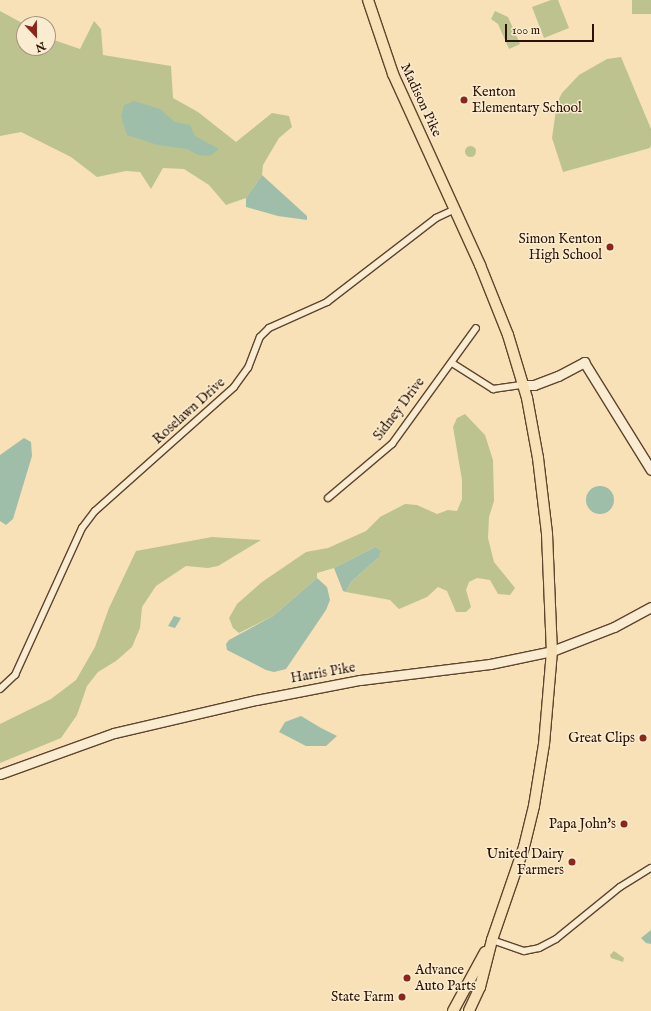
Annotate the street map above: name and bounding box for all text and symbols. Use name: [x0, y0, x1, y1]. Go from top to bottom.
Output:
north arrow: [16, 16, 56, 56]
scale bar: [507, 16, 596, 42]
text: 100 m: [512, 23, 540, 38]
text: N: [33, 38, 47, 54]
street label: Madison Pike: [397, 61, 445, 139]
place label: Kenton Elementary School: [472, 84, 582, 116]
marker: Kenton Elementary School: [459, 95, 469, 105]
place label: Simon Kenton High School: [519, 231, 602, 264]
marker: Simon Kenton High School: [605, 242, 615, 252]
street label: Roselawn Drive: [149, 374, 229, 448]
street label: Sidney Drive: [370, 374, 428, 444]
street label: Harris Pike: [289, 659, 357, 687]
place label: Great Clips: [568, 730, 635, 746]
marker: Great Clips: [638, 733, 648, 743]
place label: Papa John's: [549, 816, 616, 832]
marker: Papa John's: [619, 819, 629, 829]
place label: United Dairy Farmers: [487, 846, 564, 878]
marker: United Dairy Farmers: [567, 857, 577, 867]
place label: Advance Auto Parts: [415, 962, 476, 994]
marker: Advance Auto Parts: [402, 973, 412, 983]
place label: State Farm: [331, 989, 394, 1005]
marker: State Farm: [397, 992, 407, 1002]

